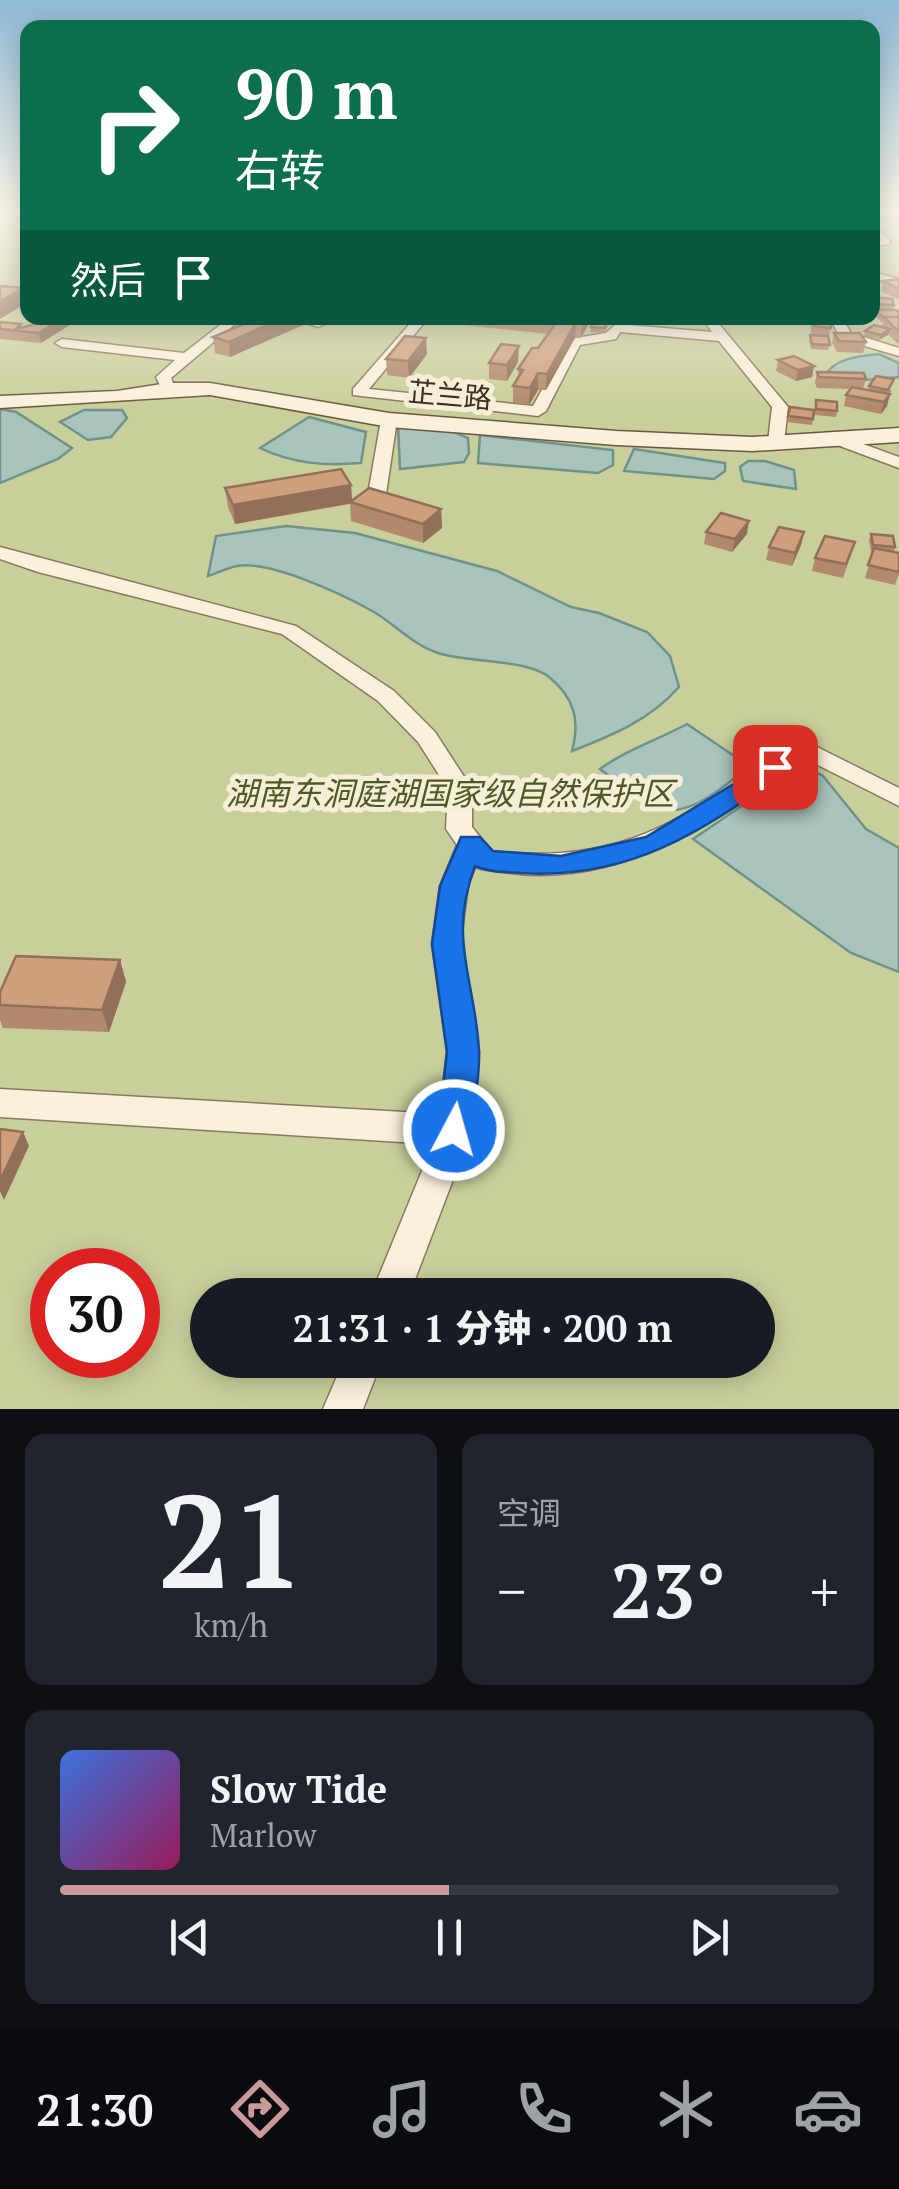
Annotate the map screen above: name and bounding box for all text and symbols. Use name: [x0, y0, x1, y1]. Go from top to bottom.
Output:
text: 90 m: [235, 46, 398, 139]
icon: right: [70, 60, 200, 190]
text: 右转: [235, 140, 325, 200]
icon: arrive: [166, 250, 221, 305]
text: 然后: [70, 255, 146, 305]
street label: 芷兰路: [407, 372, 494, 417]
pin: [733, 725, 818, 810]
icon: arrive: [748, 740, 803, 795]
park label: 湖南东洞庭湖国家级自然保护区: [226, 772, 678, 814]
position arrow: [402, 1078, 506, 1182]
speed limit sign: 30: [30, 1248, 160, 1378]
text: 21:31 · 1 分钟 · 200 m: [293, 1303, 672, 1353]
text: 21: [158, 1453, 304, 1625]
text: 空调: [497, 1492, 561, 1534]
text: 23°: [610, 1540, 726, 1639]
text: −: [497, 1554, 526, 1627]
text: +: [810, 1554, 839, 1627]
text: km/h: [194, 1604, 268, 1646]
text: Slow Tide: [210, 1764, 387, 1814]
text: Marlow: [210, 1814, 316, 1856]
icon: previous: [162, 1910, 217, 1965]
icon: pause: [422, 1910, 477, 1965]
icon: next: [682, 1910, 737, 1965]
icon: directions: [225, 2074, 295, 2144]
icon: music: [367, 2074, 437, 2144]
icon: phone: [509, 2074, 579, 2144]
icon: climate: [651, 2074, 721, 2144]
icon: car: [793, 2074, 863, 2144]
text: 21:30: [36, 2079, 153, 2139]

